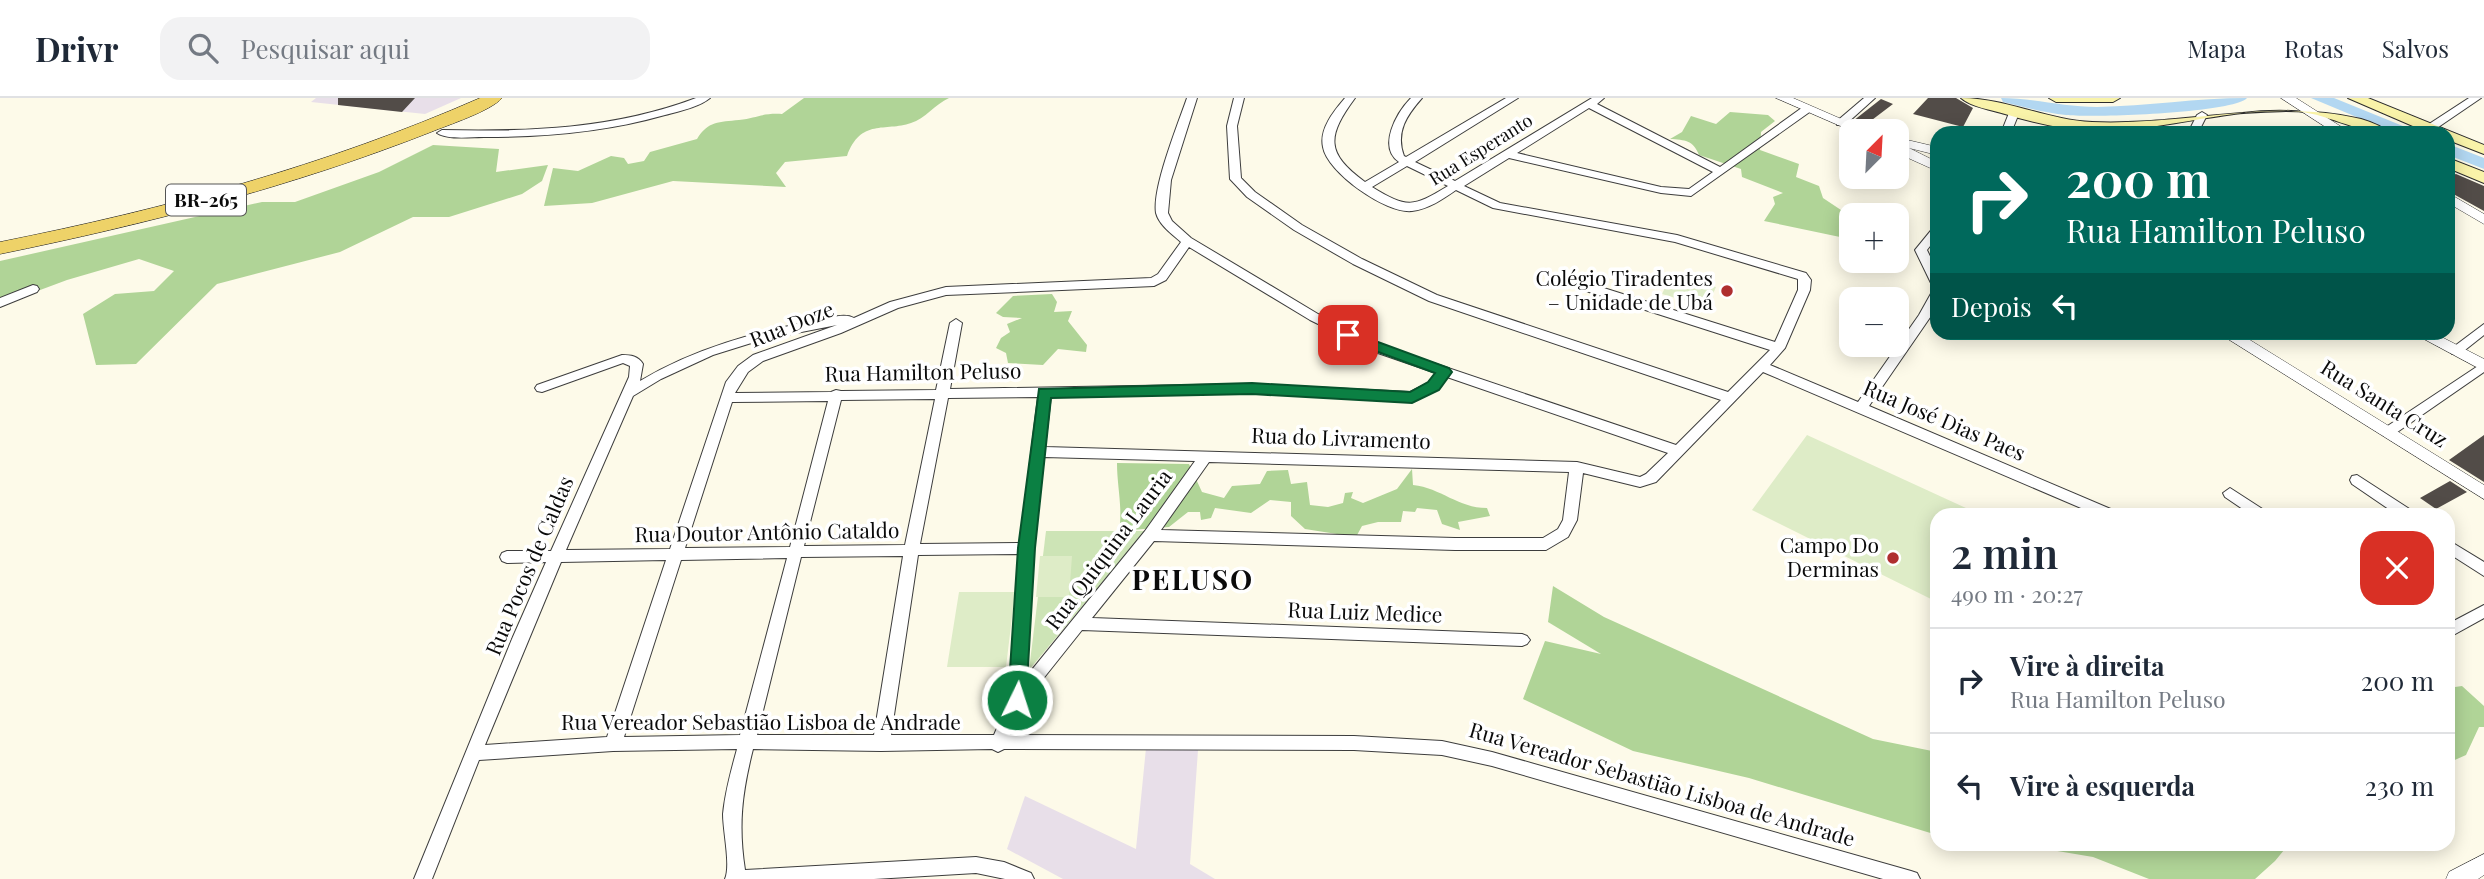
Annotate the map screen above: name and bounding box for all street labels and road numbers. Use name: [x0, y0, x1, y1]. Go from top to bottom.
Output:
street label: Rua Esperanto: [1424, 108, 1537, 191]
road number: BR-265: [166, 184, 246, 216]
street label: Rua Doze: [745, 294, 838, 353]
street label: Rua Santa Cruz: [2316, 352, 2454, 452]
street label: Rua Hamilton Peluso: [824, 355, 1022, 387]
street label: Rua José Dias Paes: [1859, 372, 2030, 466]
street label: Rua do Livramento: [1251, 420, 1431, 454]
street label: Rua Quiquina Lauria: [1038, 462, 1177, 635]
street label: Rua Pocos de Caldas: [478, 471, 579, 659]
street label: Rua Doutor Antônio Cataldo: [634, 515, 900, 547]
street label: Rua Luiz Medice: [1287, 594, 1443, 628]
street label: Rua Vereador Sebastião Lisboa de Andrade: [561, 707, 961, 735]
street label: Rua Vereador Sebastião Lisboa de Andrade: [1466, 714, 1859, 852]

